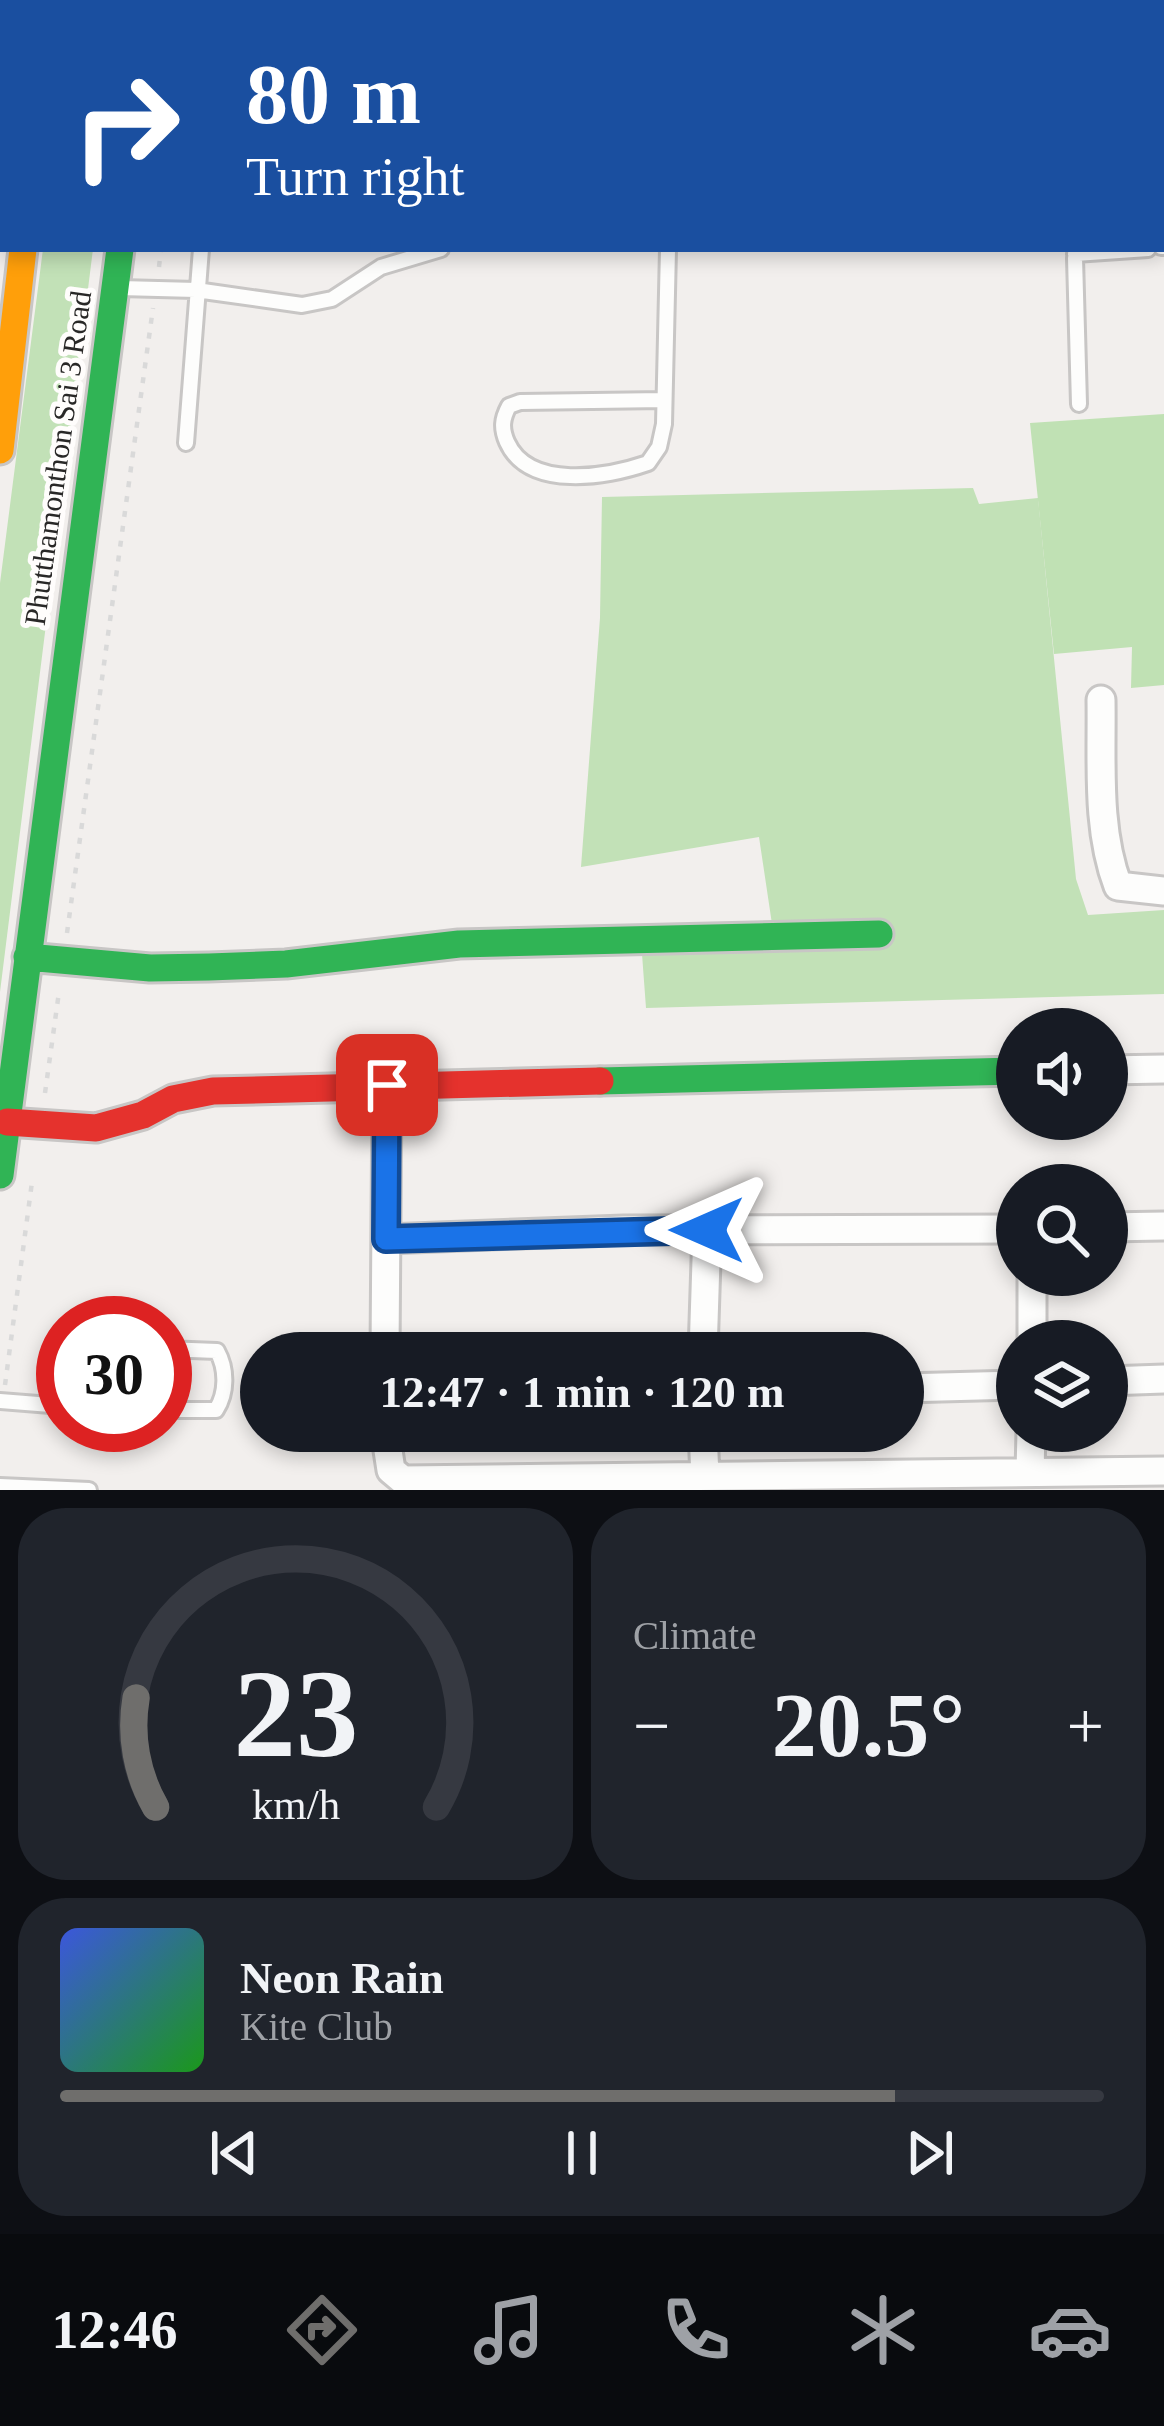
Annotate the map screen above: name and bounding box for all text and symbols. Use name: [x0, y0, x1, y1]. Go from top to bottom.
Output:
icon: right: [48, 48, 204, 204]
text: 80 m: [246, 48, 421, 141]
text: Turn right: [246, 147, 465, 207]
street label: Phutthamonthon Sai 3 Road: [18, 289, 97, 627]
map controls: [996, 1008, 1128, 1452]
button: sound: [996, 1008, 1128, 1140]
pin: [336, 1034, 438, 1136]
icon: arrive: [354, 1052, 420, 1118]
button: search: [996, 1164, 1128, 1296]
position arrow: [644, 1167, 770, 1293]
speed limit sign: 30: [36, 1296, 192, 1452]
button: layers: [996, 1320, 1128, 1452]
text: 12:47 · 1 min · 120 m: [380, 1367, 785, 1417]
text: Climate: [633, 1614, 756, 1657]
text: 23: [233, 1645, 358, 1783]
text: 20.5°: [772, 1676, 965, 1775]
text: −: [633, 1689, 670, 1762]
text: +: [1067, 1689, 1104, 1762]
text: km/h: [251, 1781, 340, 1828]
text: Neon Rain: [240, 1953, 444, 2003]
text: Kite Club: [240, 2005, 393, 2048]
icon: previous: [201, 2120, 267, 2186]
icon: pause: [549, 2120, 615, 2186]
icon: next: [897, 2120, 963, 2186]
icon: directions: [280, 2288, 364, 2372]
icon: music: [467, 2288, 551, 2372]
icon: phone: [654, 2288, 738, 2372]
icon: climate: [841, 2288, 925, 2372]
icon: car: [1028, 2288, 1112, 2372]
text: 12:46: [52, 2300, 177, 2360]

